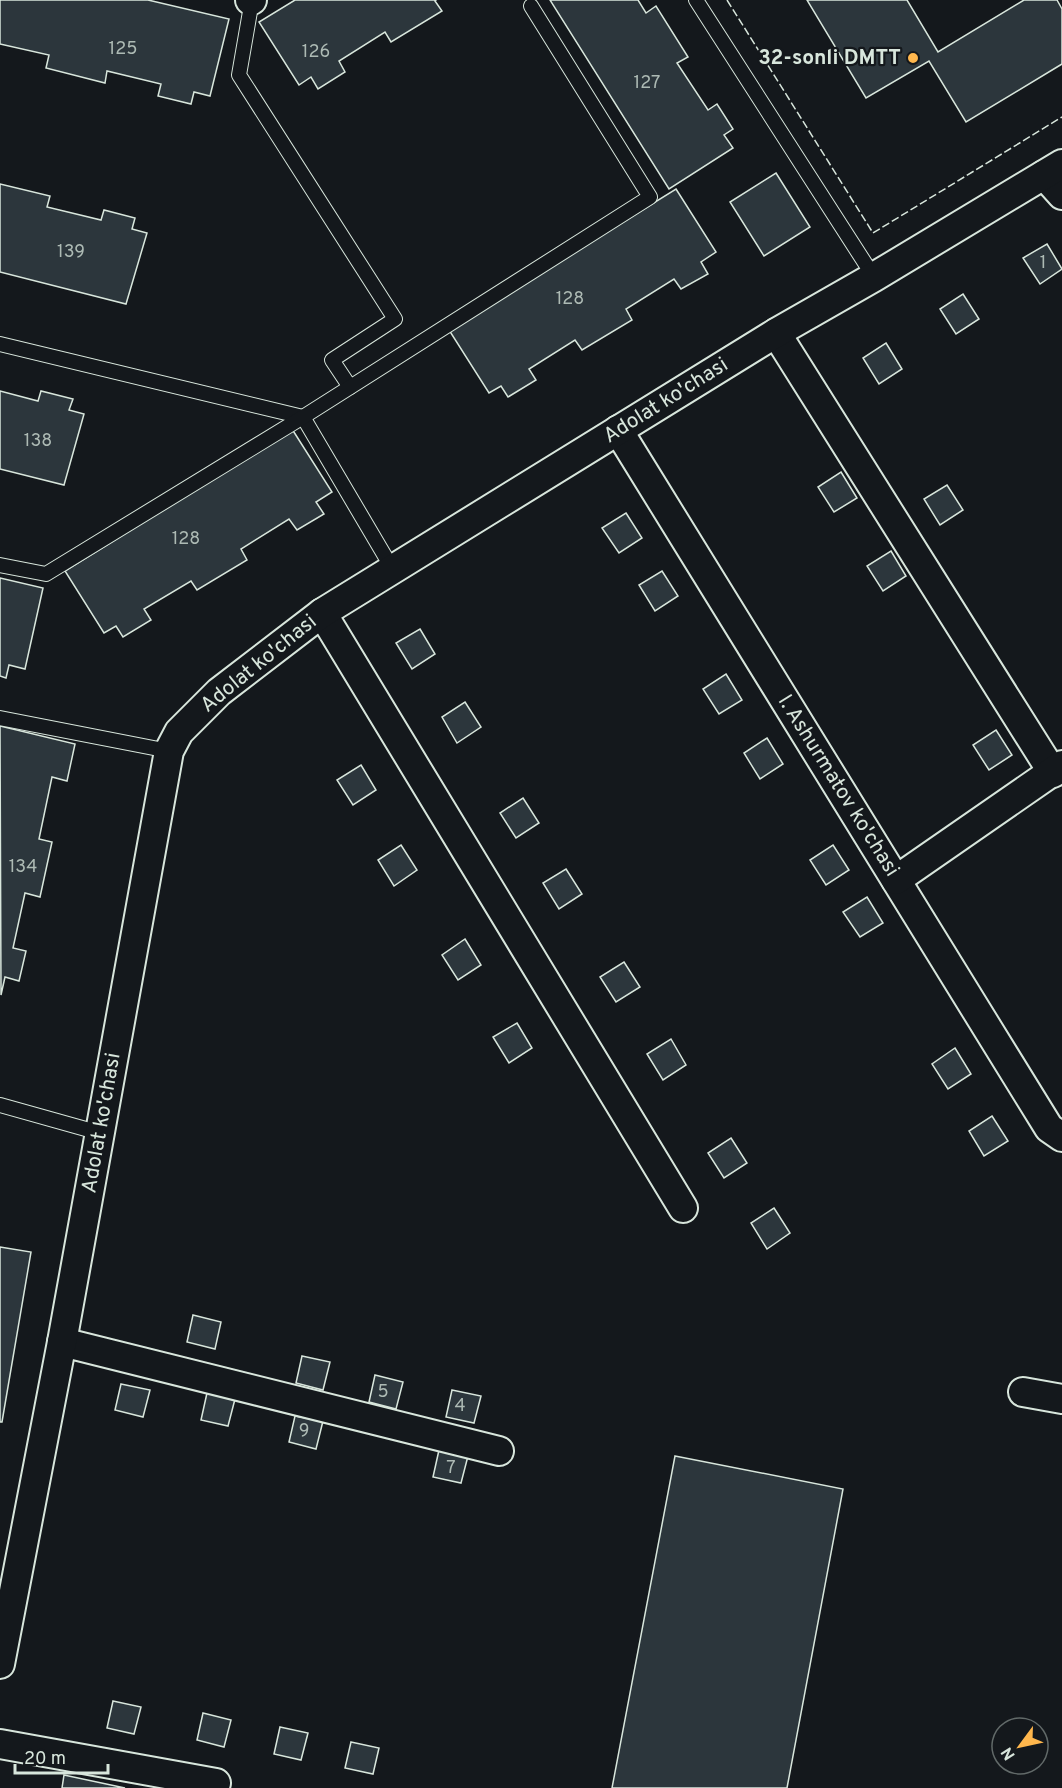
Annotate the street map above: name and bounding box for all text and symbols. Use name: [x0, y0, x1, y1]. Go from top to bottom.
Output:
house number: 125: [109, 38, 137, 61]
house number: 126: [302, 41, 330, 64]
place label: 32-sonli DMTT: [758, 45, 901, 72]
marker: 32-sonli DMTT: [906, 51, 920, 65]
house number: 127: [634, 72, 660, 95]
house number: 139: [57, 241, 85, 264]
house number: 1: [1040, 252, 1046, 275]
house number: 128: [556, 288, 584, 311]
street label: Adolat ko'chasi: [599, 352, 733, 450]
house number: 138: [24, 430, 52, 453]
house number: 128: [172, 528, 200, 551]
street label: Adolat ko'chasi: [195, 609, 323, 719]
street label: I. Ashurmatov ko'chasi: [771, 690, 905, 882]
house number: 134: [9, 856, 37, 879]
street label: Adolat ko'chasi: [76, 1051, 128, 1195]
house number: 5: [377, 1381, 389, 1404]
house number: 4: [454, 1395, 466, 1418]
house number: 9: [299, 1420, 309, 1443]
house number: 7: [446, 1457, 456, 1480]
north arrow: [990, 1716, 1050, 1776]
scale bar: [15, 1737, 108, 1775]
text: N: [998, 1743, 1021, 1763]
text: 20 m: [24, 1748, 66, 1771]

